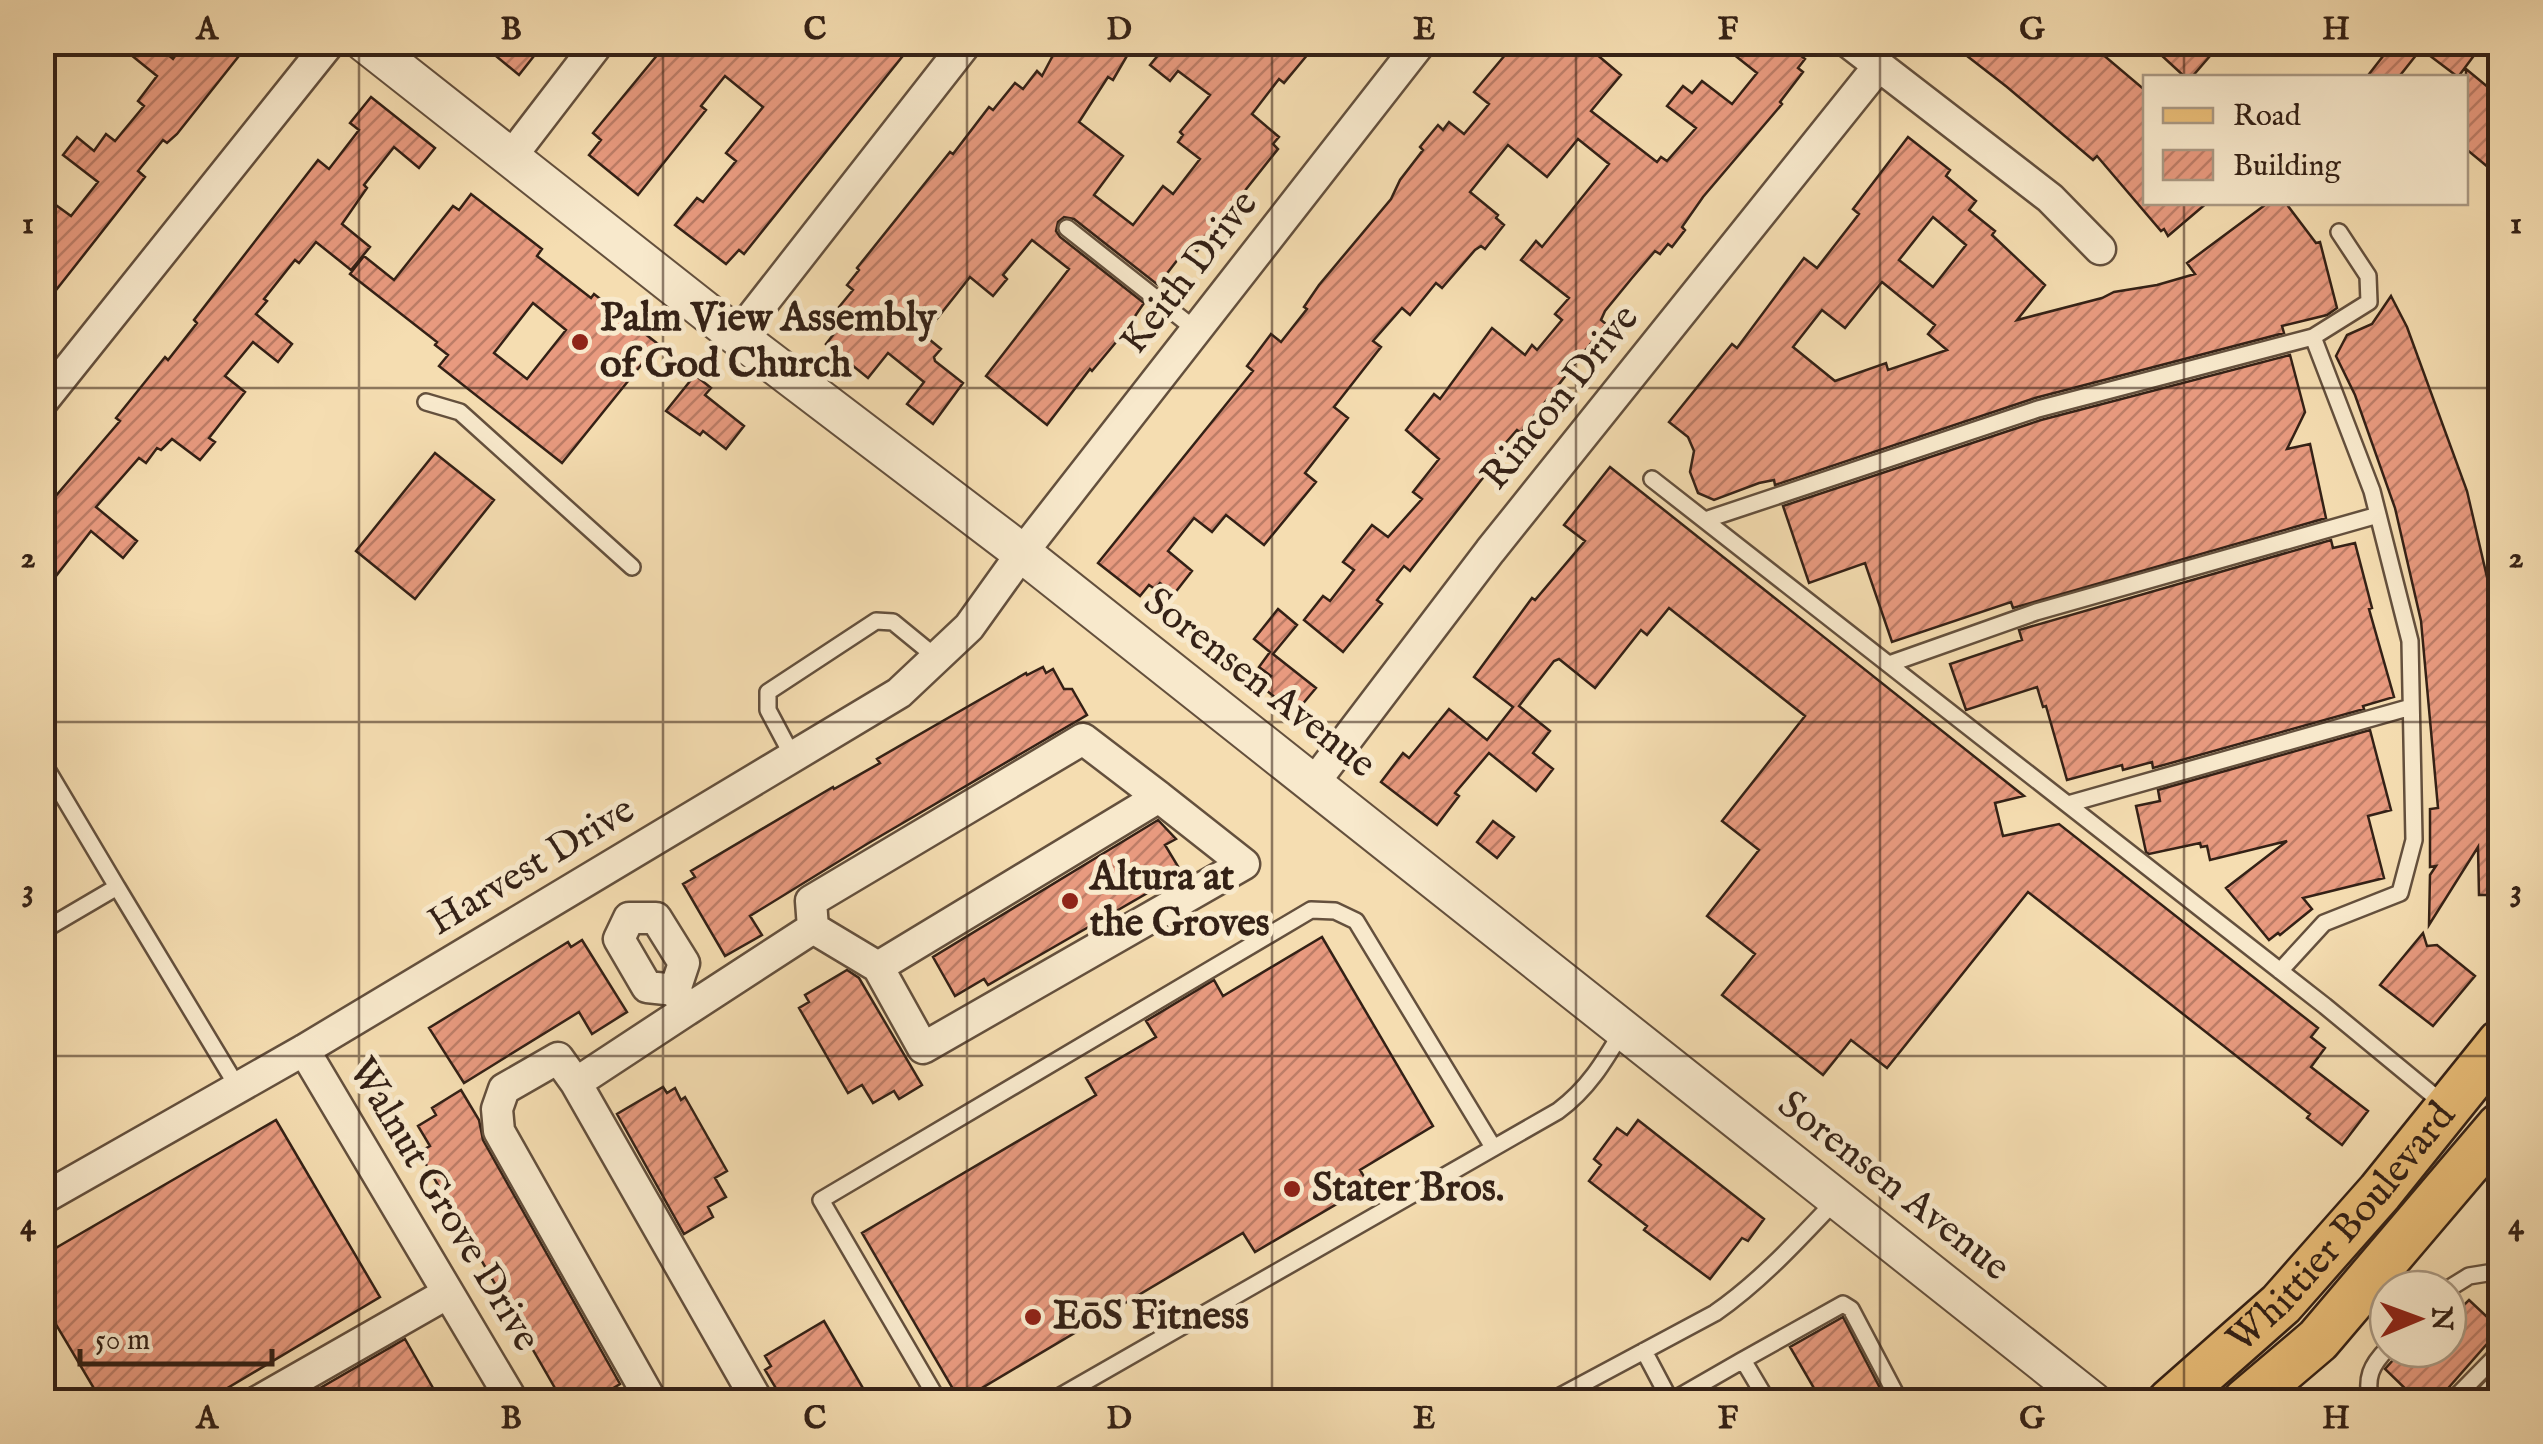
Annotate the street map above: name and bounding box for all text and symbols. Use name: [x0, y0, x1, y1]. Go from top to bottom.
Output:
text: A: [194, 10, 219, 51]
text: B: [500, 10, 522, 51]
text: C: [804, 10, 827, 51]
text: D: [1106, 10, 1132, 51]
text: E: [1413, 10, 1435, 51]
text: F: [1718, 10, 1739, 51]
text: G: [2019, 10, 2045, 51]
text: H: [2322, 10, 2350, 51]
legend: [2143, 75, 2468, 205]
text: Road: [2233, 98, 2302, 136]
text: Building: [2233, 148, 2342, 186]
street label: Keith Drive: [1110, 181, 1270, 365]
text: 1: [22, 204, 34, 245]
text: 1: [2510, 204, 2522, 245]
place label: Palm View Assembly of God Church: [600, 294, 938, 391]
street label: Rincon Drive: [1471, 295, 1651, 501]
marker: Palm View Assembly of God Church: [569, 331, 591, 353]
text: 2: [20, 538, 36, 579]
text: 2: [2508, 538, 2524, 579]
street label: Sorensen Avenue: [1133, 577, 1385, 791]
street label: Harvest Drive: [419, 785, 645, 949]
place label: Altura at the Groves: [1088, 853, 1270, 950]
text: 3: [22, 871, 34, 912]
text: 3: [2510, 871, 2522, 912]
marker: Altura at the Groves: [1059, 890, 1081, 912]
street label: Walnut Grove Drive: [335, 1049, 551, 1361]
street label: Sorensen Avenue: [1767, 1080, 2019, 1294]
street label: Whittier Boulevard: [2217, 1092, 2468, 1365]
place label: Stater Bros.: [1312, 1164, 1504, 1215]
marker: Stater Bros.: [1281, 1178, 1303, 1200]
text: 4: [20, 1205, 36, 1246]
text: 4: [2508, 1205, 2524, 1246]
north arrow: [2368, 1269, 2468, 1369]
place label: EōS Fitness: [1053, 1292, 1249, 1343]
scale bar: [80, 1304, 272, 1366]
text: N: [2423, 1305, 2458, 1331]
marker: EōS Fitness: [1022, 1306, 1044, 1328]
text: 50 m: [95, 1322, 150, 1360]
text: A: [194, 1399, 219, 1440]
text: B: [500, 1399, 522, 1440]
text: C: [804, 1399, 827, 1440]
text: D: [1106, 1399, 1132, 1440]
text: E: [1413, 1399, 1435, 1440]
text: F: [1718, 1399, 1739, 1440]
text: G: [2019, 1399, 2045, 1440]
text: H: [2322, 1399, 2350, 1440]

